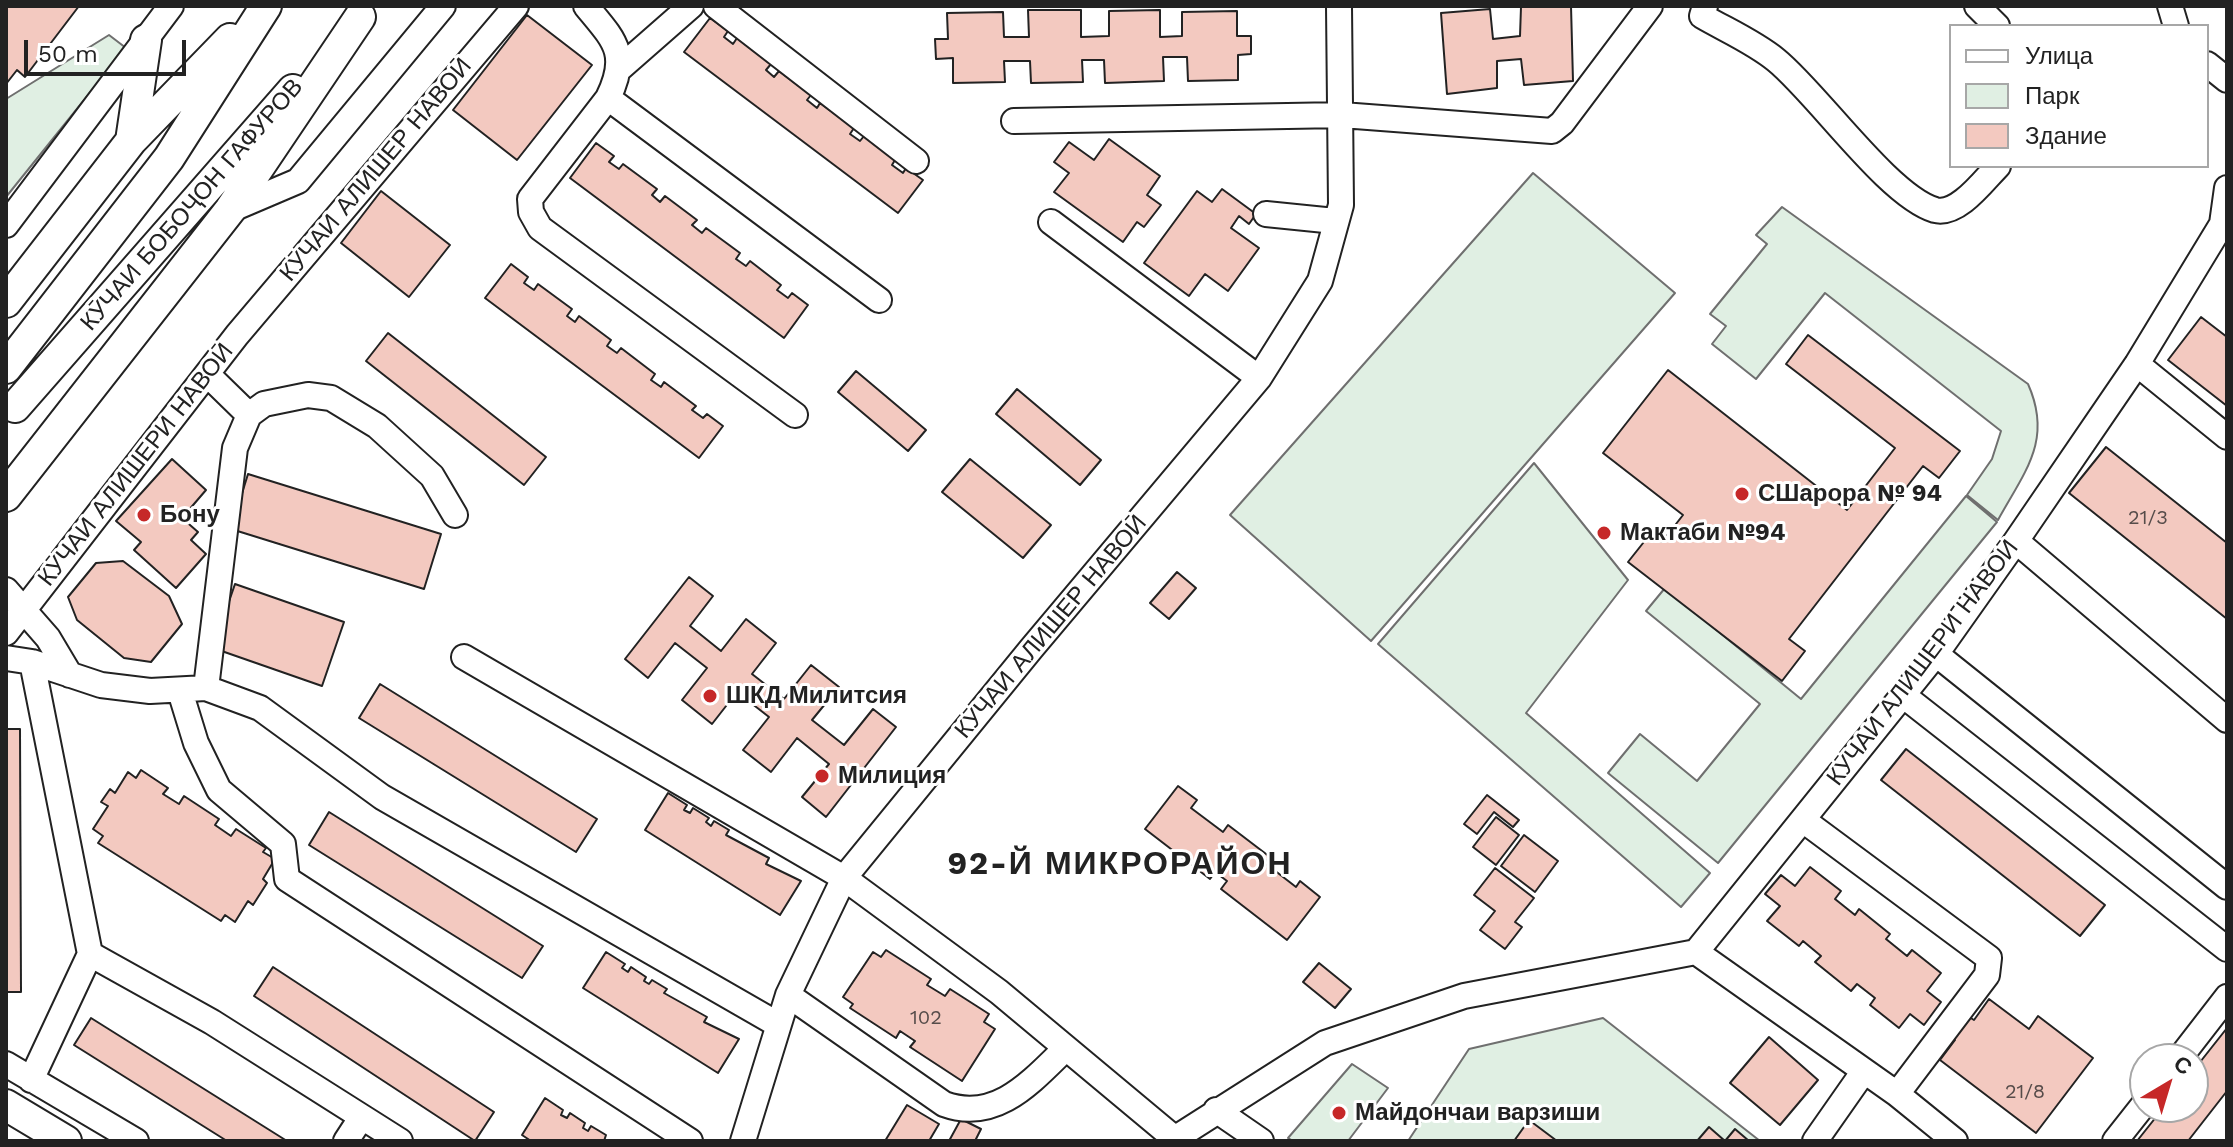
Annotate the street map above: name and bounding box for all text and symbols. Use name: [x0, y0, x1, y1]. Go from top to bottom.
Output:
scale bar: [28, 24, 190, 74]
legend: [1949, 24, 2209, 168]
text: 50 m: [38, 40, 98, 68]
text: Улица: [2025, 42, 2093, 70]
street label: КӮЧАИ АЛИШЕР НАВОӢ: [274, 52, 478, 288]
street label: КӮЧАИ БОБОҶОН ГАФУРОВ: [75, 73, 309, 337]
text: Парк: [2025, 82, 2079, 110]
text: Здание: [2025, 122, 2107, 150]
street label: КӮЧАИ АЛИШЕРИ НАВОӢ: [32, 338, 240, 592]
place label: СШарора № 94: [1758, 480, 1942, 508]
marker: СШарора № 94: [1733, 485, 1751, 503]
place label: Бону: [160, 501, 220, 529]
marker: Бону: [135, 506, 153, 524]
house number: 21/3: [2128, 506, 2168, 530]
street label: КӮЧАИ АЛИШЕР НАВОӢ: [949, 509, 1153, 745]
place label: Мактаби №94: [1620, 519, 1785, 547]
marker: Мактаби №94: [1595, 524, 1613, 542]
street label: КӮЧАИ АЛИШЕРИ НАВОӢ: [1821, 534, 2025, 792]
place label: ШКД Милитсия: [726, 682, 907, 710]
marker: ШКД Милитсия: [701, 687, 719, 705]
place label: Милиция: [838, 762, 946, 790]
marker: Милиция: [813, 767, 831, 785]
district label: 92-Й МИКРОРАЙОН: [947, 846, 1293, 884]
house number: 102: [910, 1006, 942, 1030]
north arrow: [2129, 1043, 2209, 1123]
text: С: [2169, 1051, 2197, 1080]
house number: 21/8: [2005, 1080, 2045, 1104]
place label: Майдончаи варзиши: [1355, 1099, 1600, 1127]
marker: Майдончаи варзиши: [1330, 1104, 1348, 1122]

